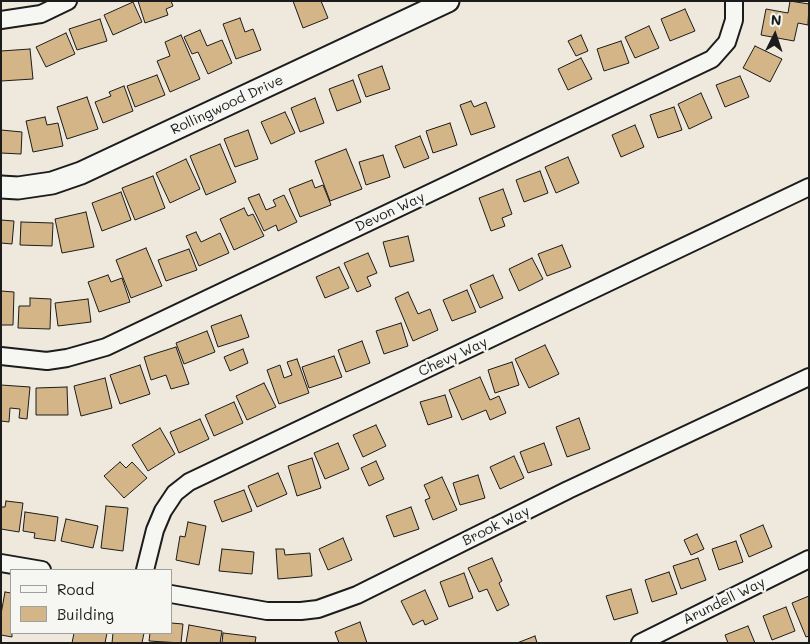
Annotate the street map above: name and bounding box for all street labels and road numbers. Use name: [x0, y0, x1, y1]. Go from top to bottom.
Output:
street label: Rollingwood Drive: [168, 72, 286, 138]
street label: Devon Way: [353, 189, 427, 235]
street label: Chevy Way: [416, 334, 490, 380]
street label: Brook Way: [460, 503, 532, 549]
street label: Arundell Way: [680, 574, 768, 628]

